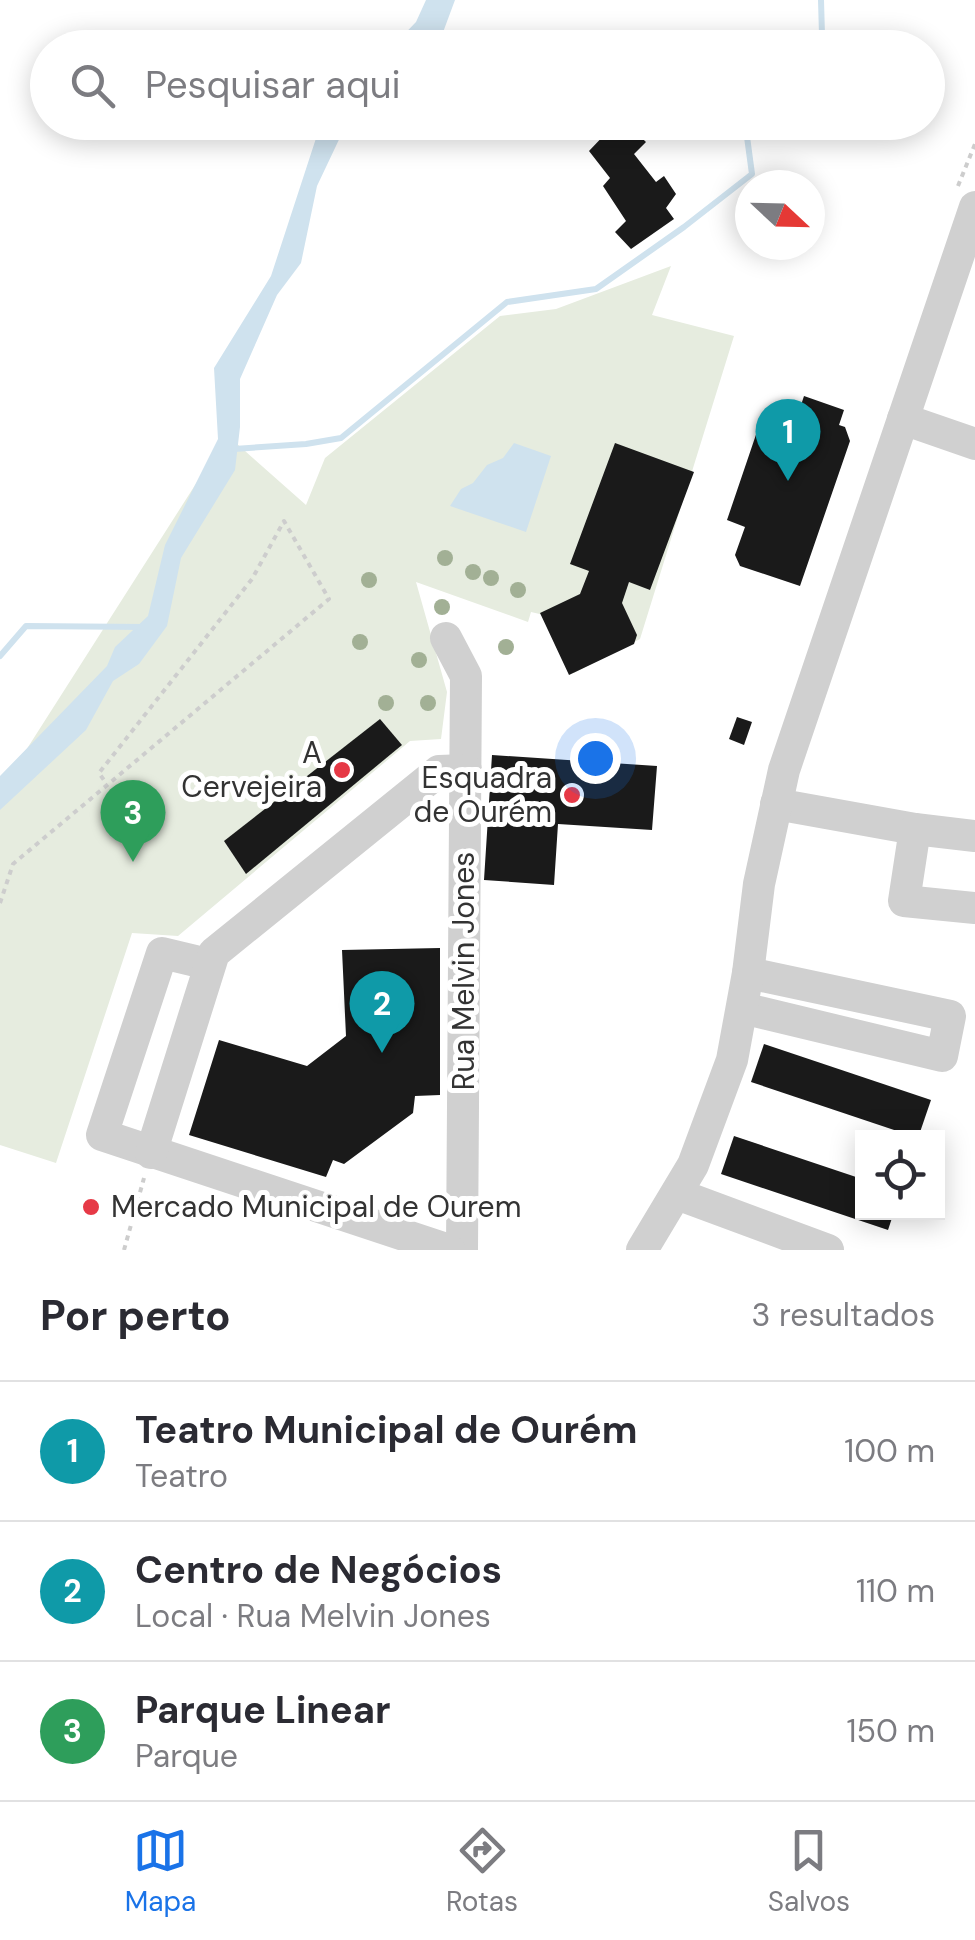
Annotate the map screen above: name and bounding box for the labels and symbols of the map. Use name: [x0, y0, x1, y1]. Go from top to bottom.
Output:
north arrow: [735, 170, 825, 260]
pin: 1: [756, 398, 820, 481]
place label: A Cervejeira: [181, 733, 322, 806]
your location: [570, 733, 621, 784]
place label: Esquadra de Ourém: [413, 758, 552, 831]
marker: A Cervejeira: [331, 759, 353, 781]
pin: 3: [100, 780, 166, 862]
marker: Esquadra de Ourém: [561, 784, 583, 806]
street label: Rua Melvin Jones: [444, 852, 483, 1090]
pin: 2: [350, 970, 414, 1053]
place label: Mercado Municipal de Ourem: [111, 1187, 521, 1226]
marker: Mercado Municipal de Ourem: [80, 1196, 102, 1218]

